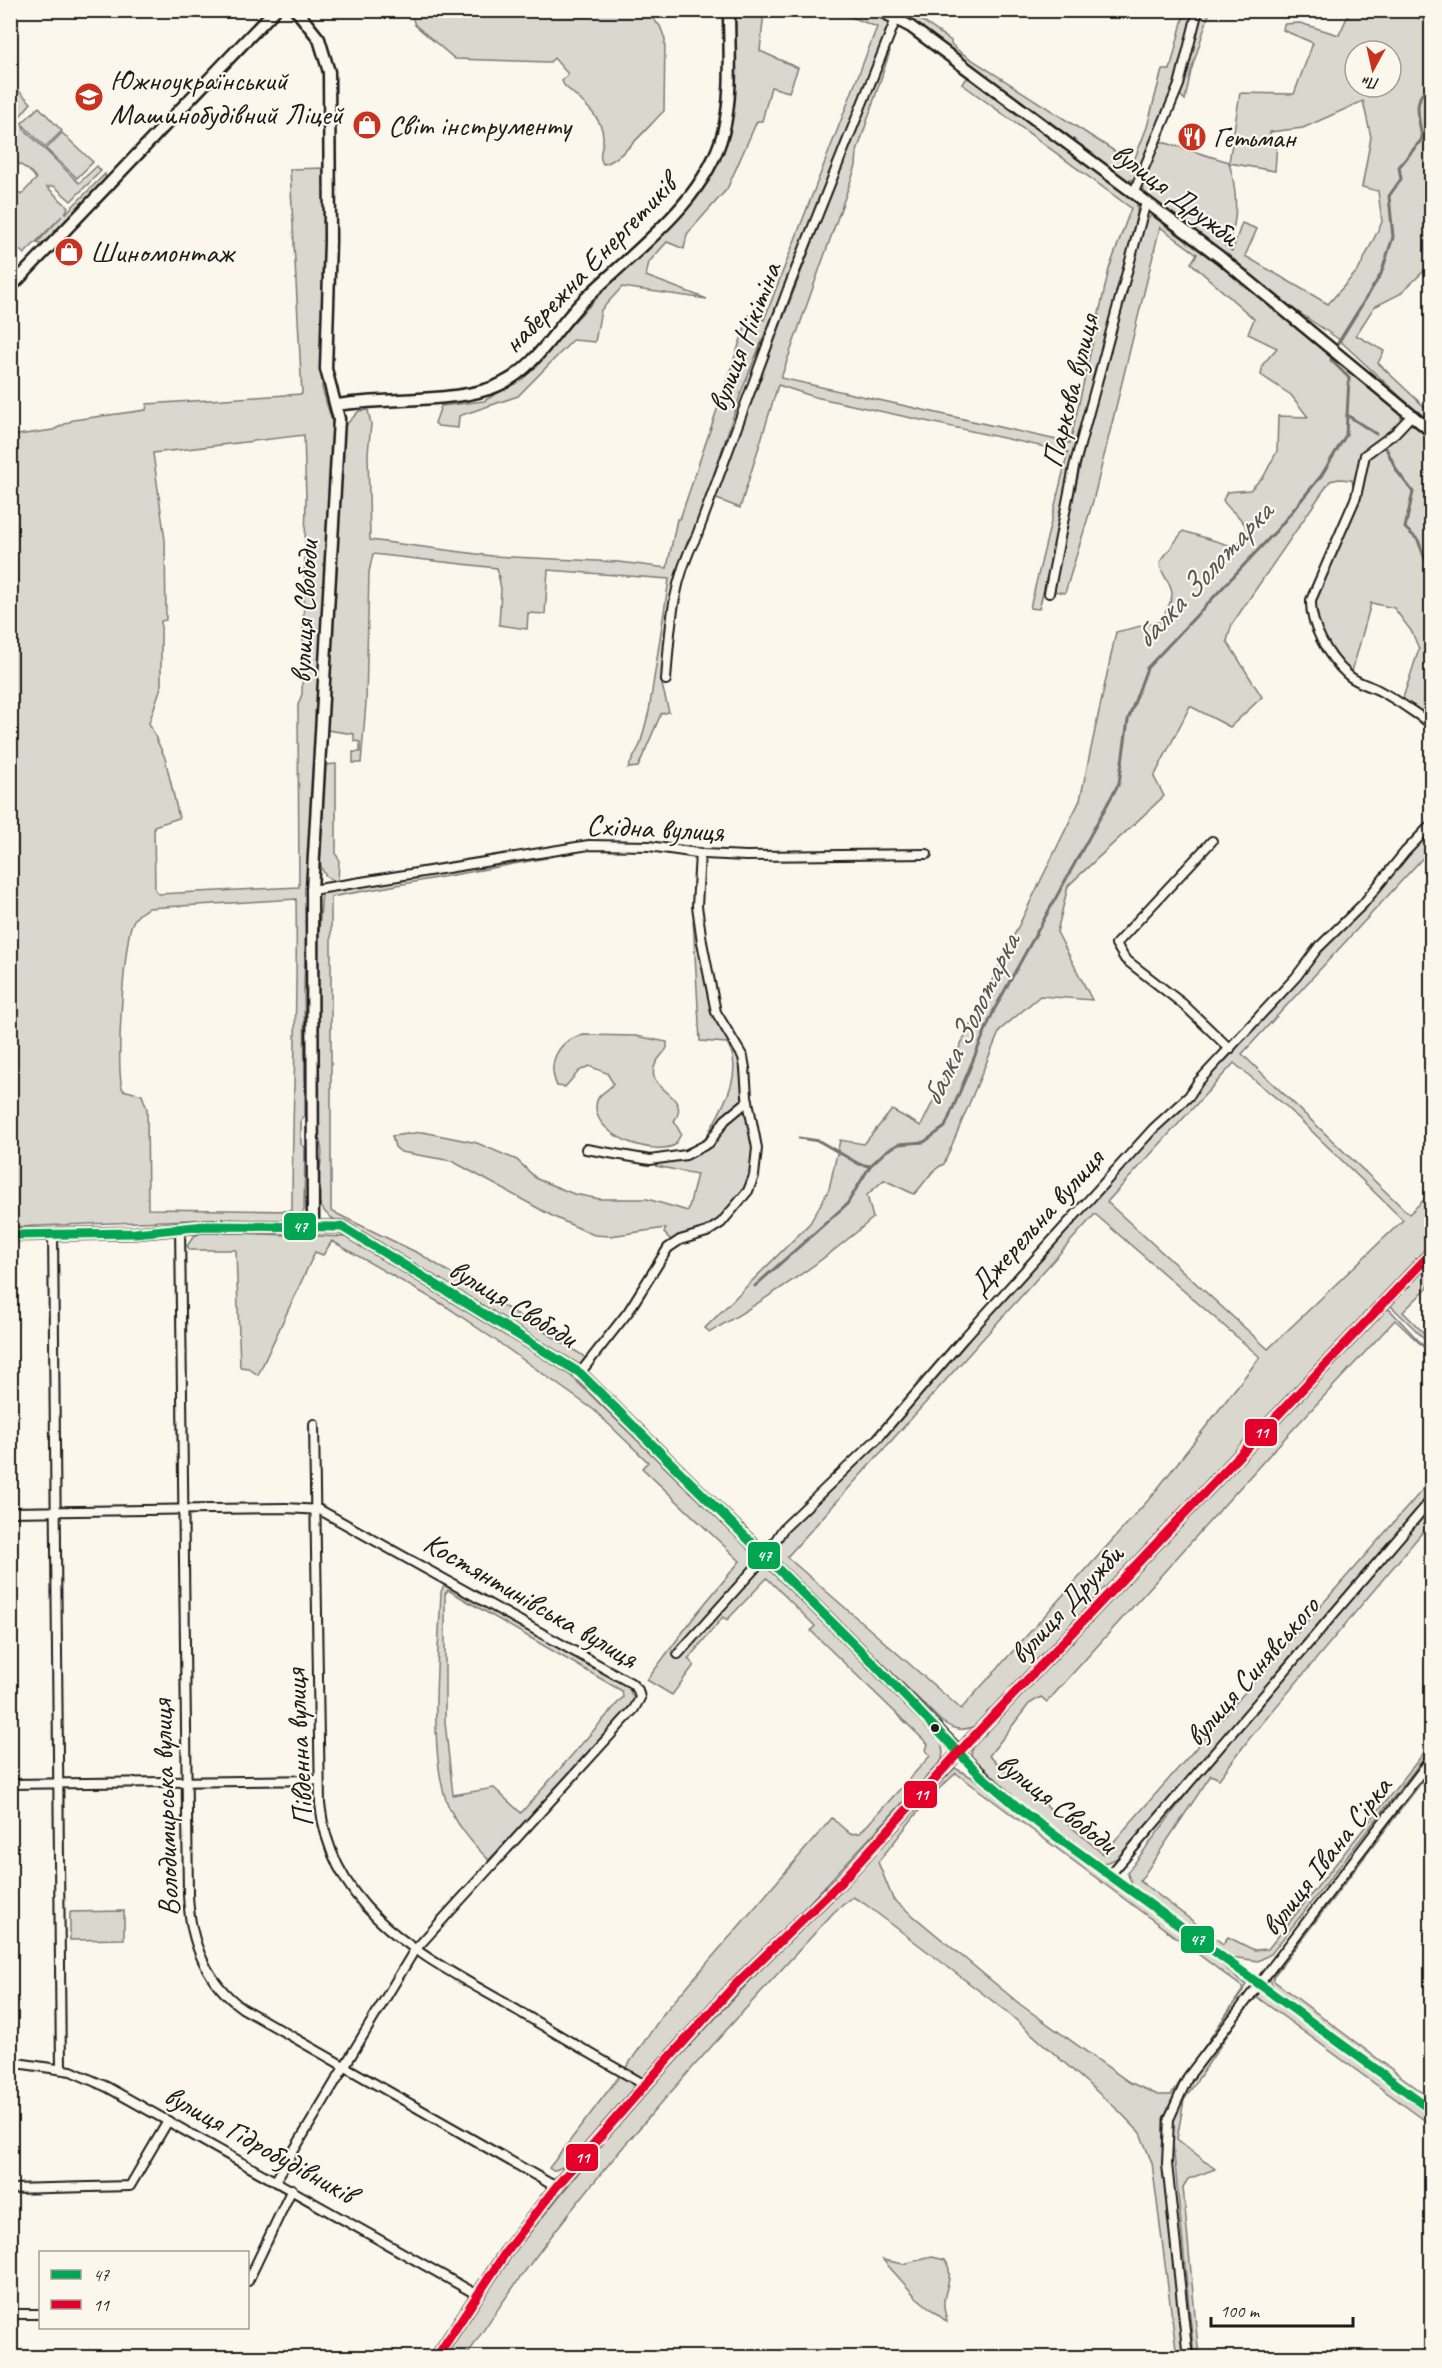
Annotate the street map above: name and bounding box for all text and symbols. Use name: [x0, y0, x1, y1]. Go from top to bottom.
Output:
north arrow: [1343, 39, 1403, 99]
place label: Южноукраїнський Машинобудівний Ліцей: [110, 61, 344, 133]
text: Пн: [1360, 72, 1381, 94]
school or university icon: Южноукраїнський Машинобудівний Ліцей: [73, 81, 105, 113]
place label: Світ інструменту: [388, 106, 574, 144]
shop icon: Світ інструменту: [351, 109, 383, 141]
place label: Гетьман: [1213, 118, 1297, 156]
restaurant icon: Гетьман: [1176, 121, 1208, 153]
street label: вулиця Дружби: [1104, 134, 1249, 255]
street label: набережна Енергетиків: [494, 161, 689, 362]
place label: Шиномонтаж: [90, 233, 236, 271]
shop icon: Шиномонтаж: [53, 236, 85, 268]
street label: вулиця Нікітіна: [698, 255, 790, 417]
street label: Паркова вулиця: [1033, 308, 1108, 471]
water label: балка Золотарка: [1124, 490, 1284, 657]
street label: вулиця Свободи: [281, 537, 327, 684]
street label: Східна вулиця: [585, 805, 726, 851]
water label: балка Золотарка: [911, 924, 1031, 1113]
street label: Джерельна вулиця: [960, 1139, 1114, 1303]
line badge: 47: [283, 1212, 317, 1241]
text: 47: [293, 1217, 309, 1237]
street label: вулиця Свободи: [442, 1250, 586, 1357]
line badge: 11: [1244, 1418, 1278, 1447]
text: 11: [1254, 1423, 1270, 1443]
street label: Костянтинівська вулиця: [417, 1523, 646, 1677]
street label: вулиця Дружби: [1001, 1535, 1132, 1672]
line badge: 47: [747, 1541, 781, 1570]
text: 47: [757, 1546, 773, 1566]
street label: вулиця Синявського: [1176, 1587, 1329, 1754]
street label: Південна вулиця: [276, 1666, 322, 1828]
street label: Володимирська вулиця: [142, 1696, 188, 1917]
unlabelled marker: [929, 1722, 941, 1734]
street label: вулиця Свободи: [989, 1744, 1127, 1863]
street label: вулиця Івана Сірка: [1252, 1767, 1401, 1943]
line badge: 11: [903, 1780, 938, 1809]
text: 11: [914, 1785, 930, 1805]
line badge: 47: [1180, 1925, 1215, 1954]
text: 47: [1190, 1930, 1206, 1950]
street label: вулиця Гідробудівників: [158, 2076, 368, 2216]
line badge: 11: [565, 2143, 599, 2172]
text: 11: [575, 2148, 591, 2168]
legend: [39, 2251, 249, 2329]
text: 47: [93, 2264, 110, 2286]
scale bar: [1211, 2290, 1354, 2328]
text: 11: [93, 2294, 110, 2316]
text: 100 m: [1220, 2300, 1261, 2322]

